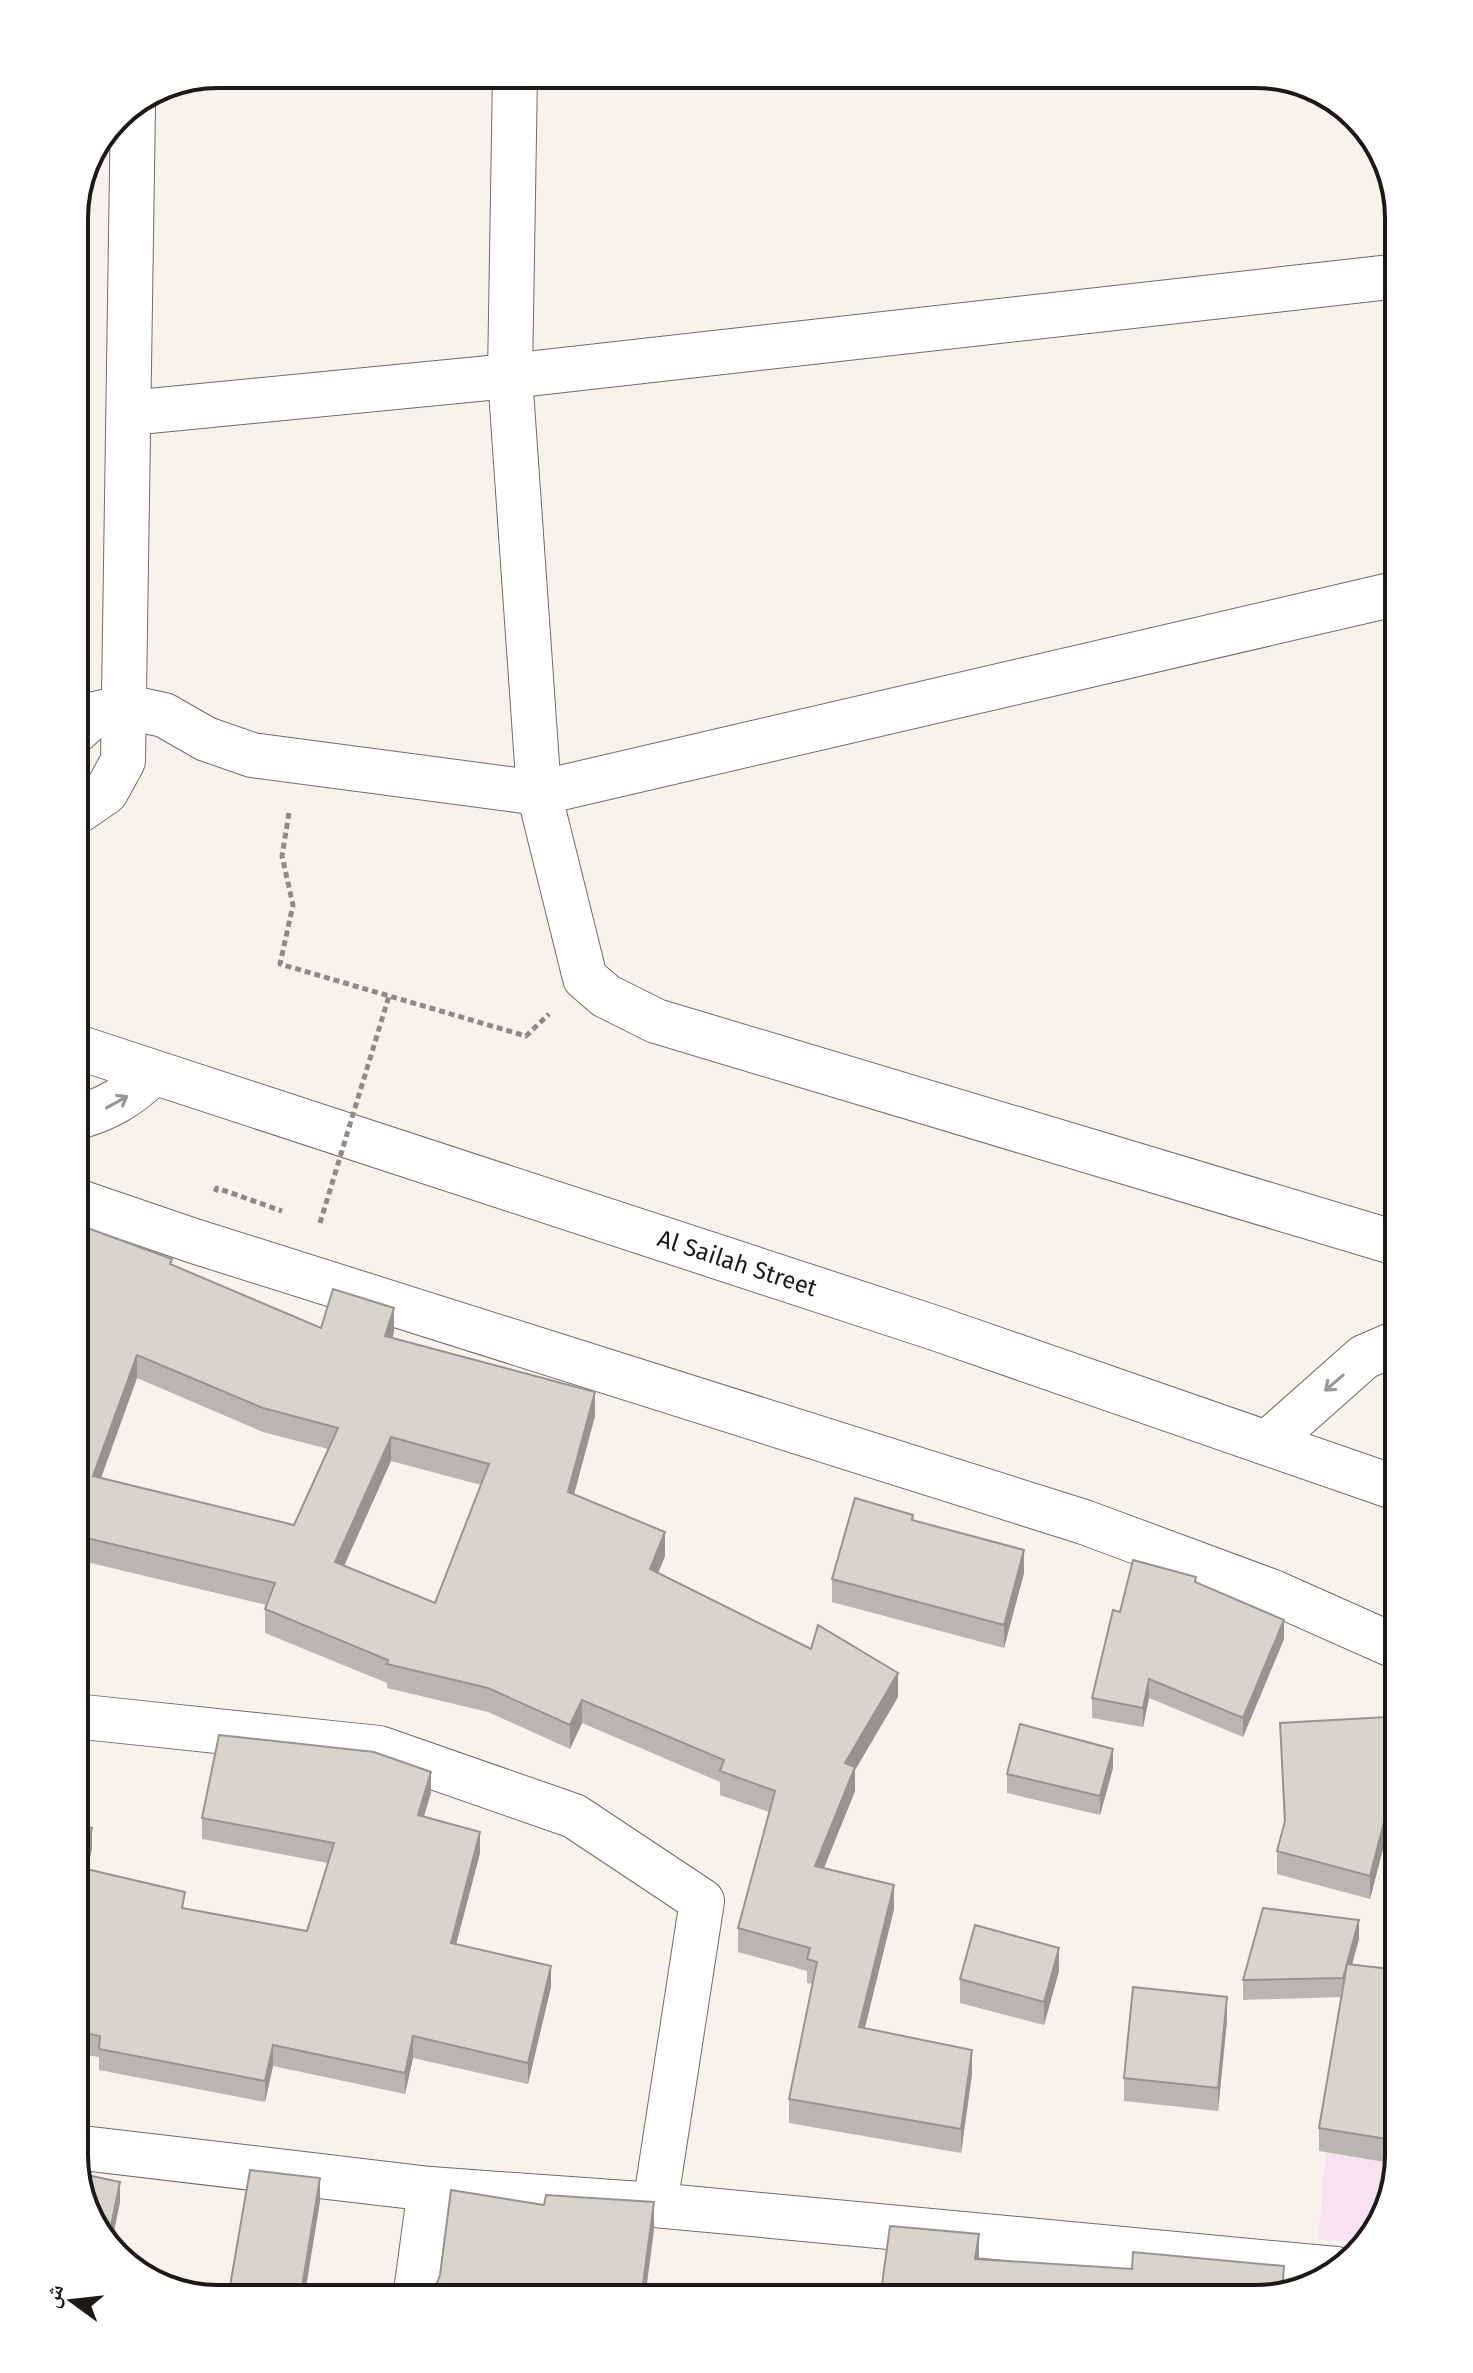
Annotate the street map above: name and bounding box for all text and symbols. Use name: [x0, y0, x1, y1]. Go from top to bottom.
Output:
one-way arrow: [105, 1094, 128, 1110]
street label: Al Sailah Street: [654, 1224, 821, 1302]
one-way arrow: [1324, 1374, 1344, 1392]
north arrow: [32, 2261, 112, 2341]
text: ش: [37, 2281, 69, 2311]

